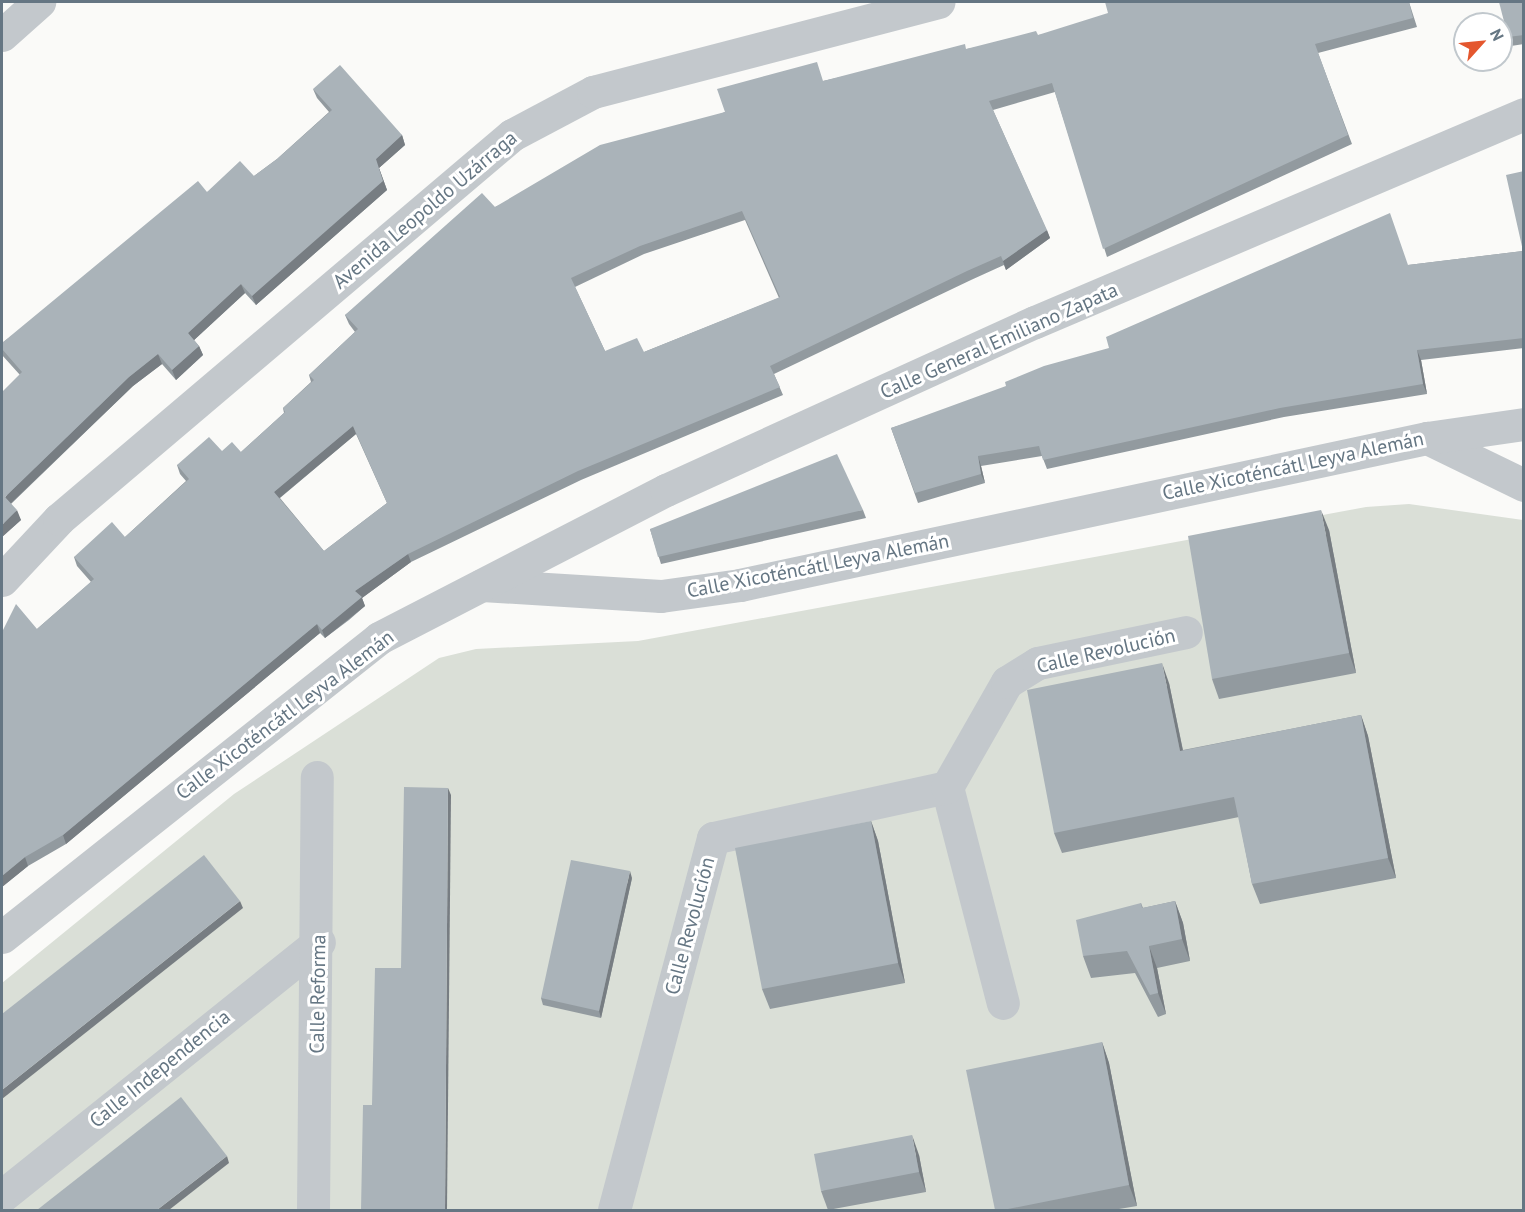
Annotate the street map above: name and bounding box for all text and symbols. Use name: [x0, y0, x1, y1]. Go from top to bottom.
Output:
north arrow: [1453, 12, 1513, 72]
text: N: [1486, 26, 1509, 44]
street label: Avenida Leopoldo Uzárraga: [328, 126, 522, 294]
street label: Calle General Emiliano Zapata: [876, 278, 1122, 404]
street label: Calle Xicoténcátl Leyva Alemán: [1160, 426, 1426, 506]
street label: Calle Xicoténcátl Leyva Alemán: [684, 529, 952, 603]
street label: Calle Revolución: [1034, 623, 1178, 679]
street label: Calle Xicoténcátl Leyva Alemán: [171, 625, 399, 805]
street label: Calle Revolución: [660, 854, 720, 998]
street label: Calle Reforma: [305, 934, 331, 1054]
street label: Calle Independencia: [85, 1005, 235, 1133]

